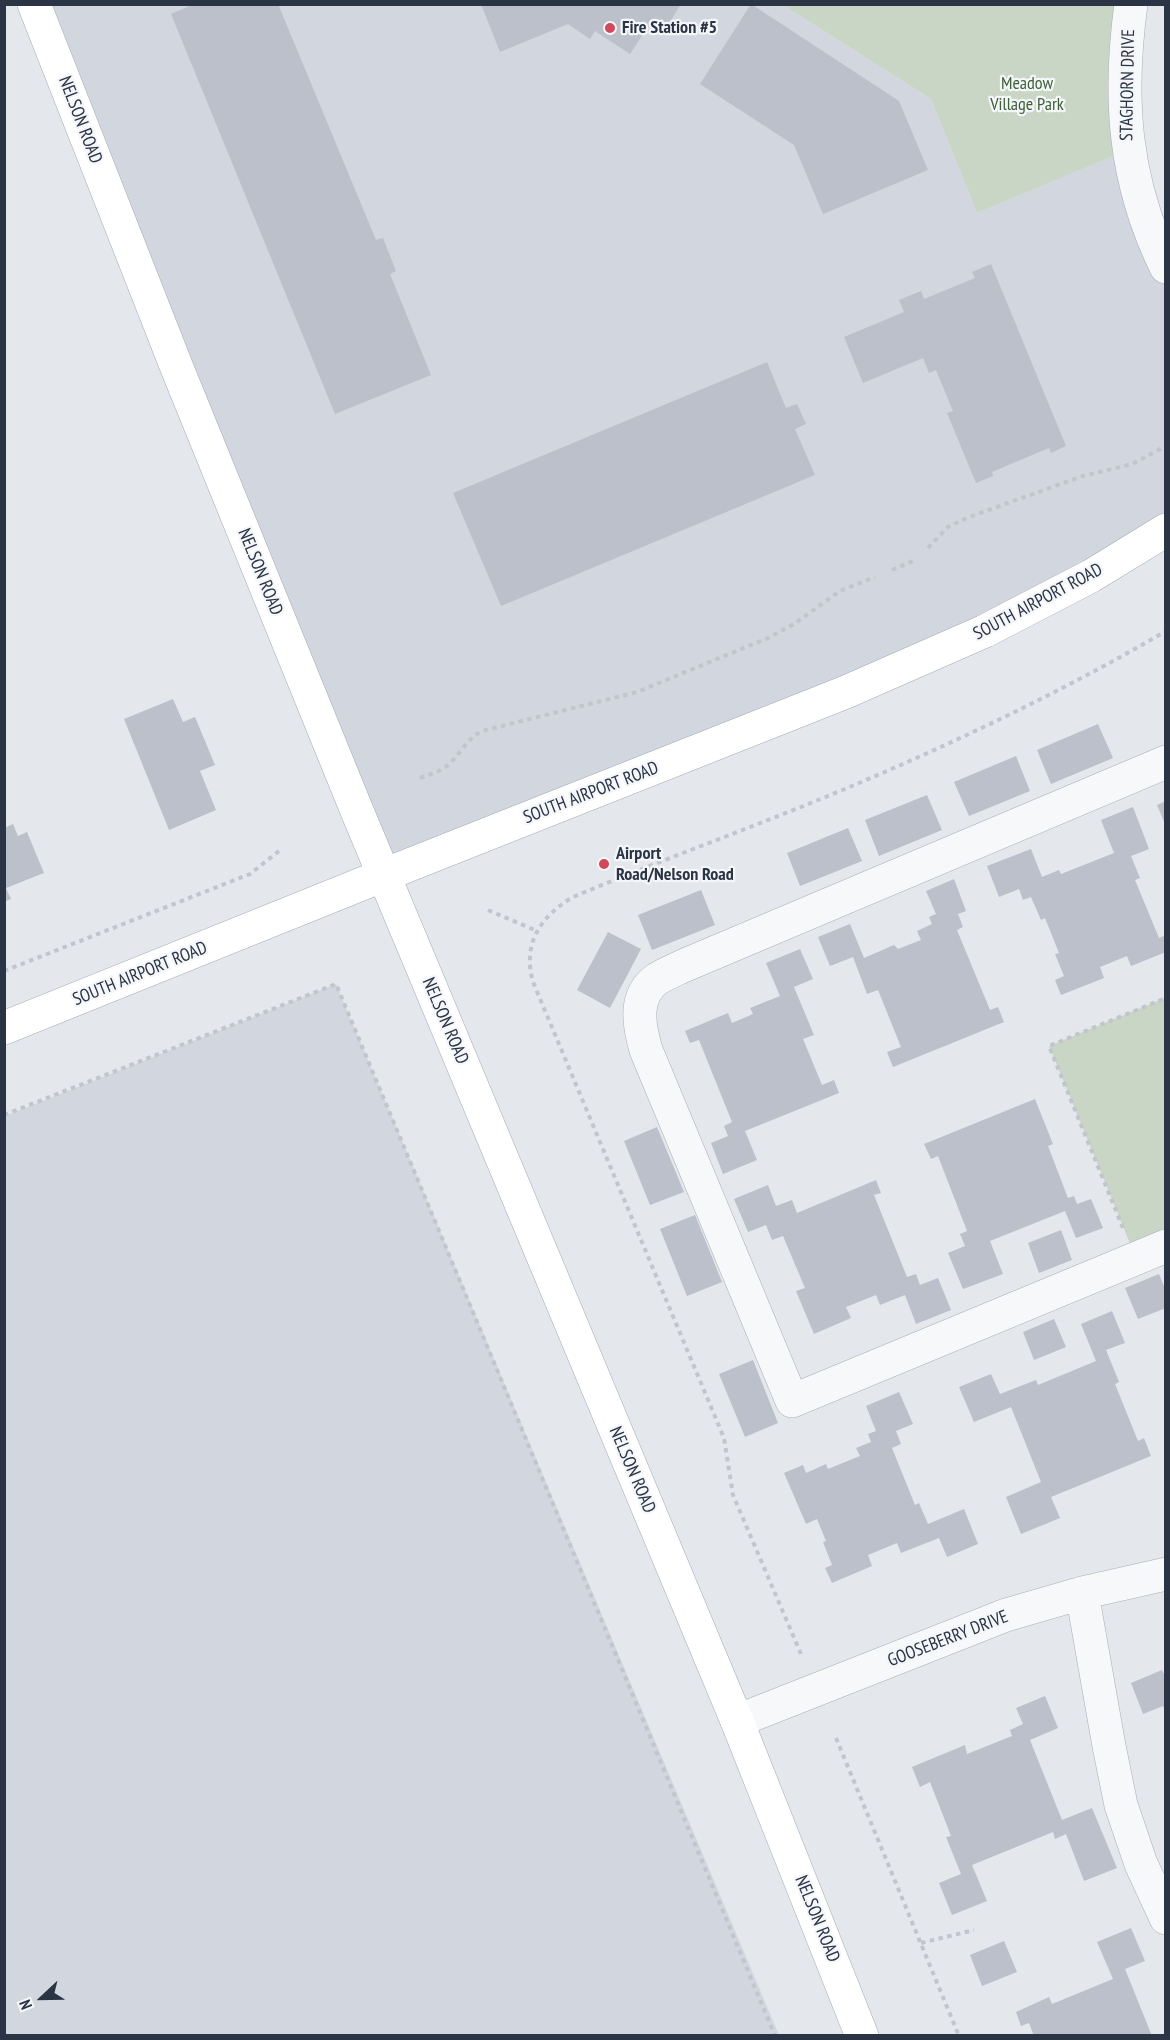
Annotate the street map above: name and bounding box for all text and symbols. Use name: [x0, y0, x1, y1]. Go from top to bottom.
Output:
place label: Fire Station #5: [622, 17, 717, 39]
marker: Fire Station #5: [603, 21, 617, 35]
street label: STAGHORN DRIVE: [1116, 29, 1140, 141]
street label: NELSON ROAD: [54, 73, 106, 167]
park label: Meadow Village Park: [990, 73, 1064, 116]
street label: NELSON ROAD: [233, 526, 287, 618]
street label: SOUTH AIRPORT ROAD: [970, 559, 1106, 645]
street label: SOUTH AIRPORT ROAD: [520, 757, 662, 829]
place label: Airport Road/Nelson Road: [616, 843, 734, 886]
marker: Airport Road/Nelson Road: [597, 857, 611, 871]
street label: SOUTH AIRPORT ROAD: [70, 937, 210, 1011]
street label: NELSON ROAD: [417, 975, 473, 1067]
street label: NELSON ROAD: [604, 1424, 660, 1516]
street label: GOOSEBERRY DRIVE: [885, 1606, 1011, 1672]
street label: NELSON ROAD: [790, 1873, 844, 1965]
north arrow: [12, 1968, 72, 2028]
text: N: [14, 1997, 36, 2013]

